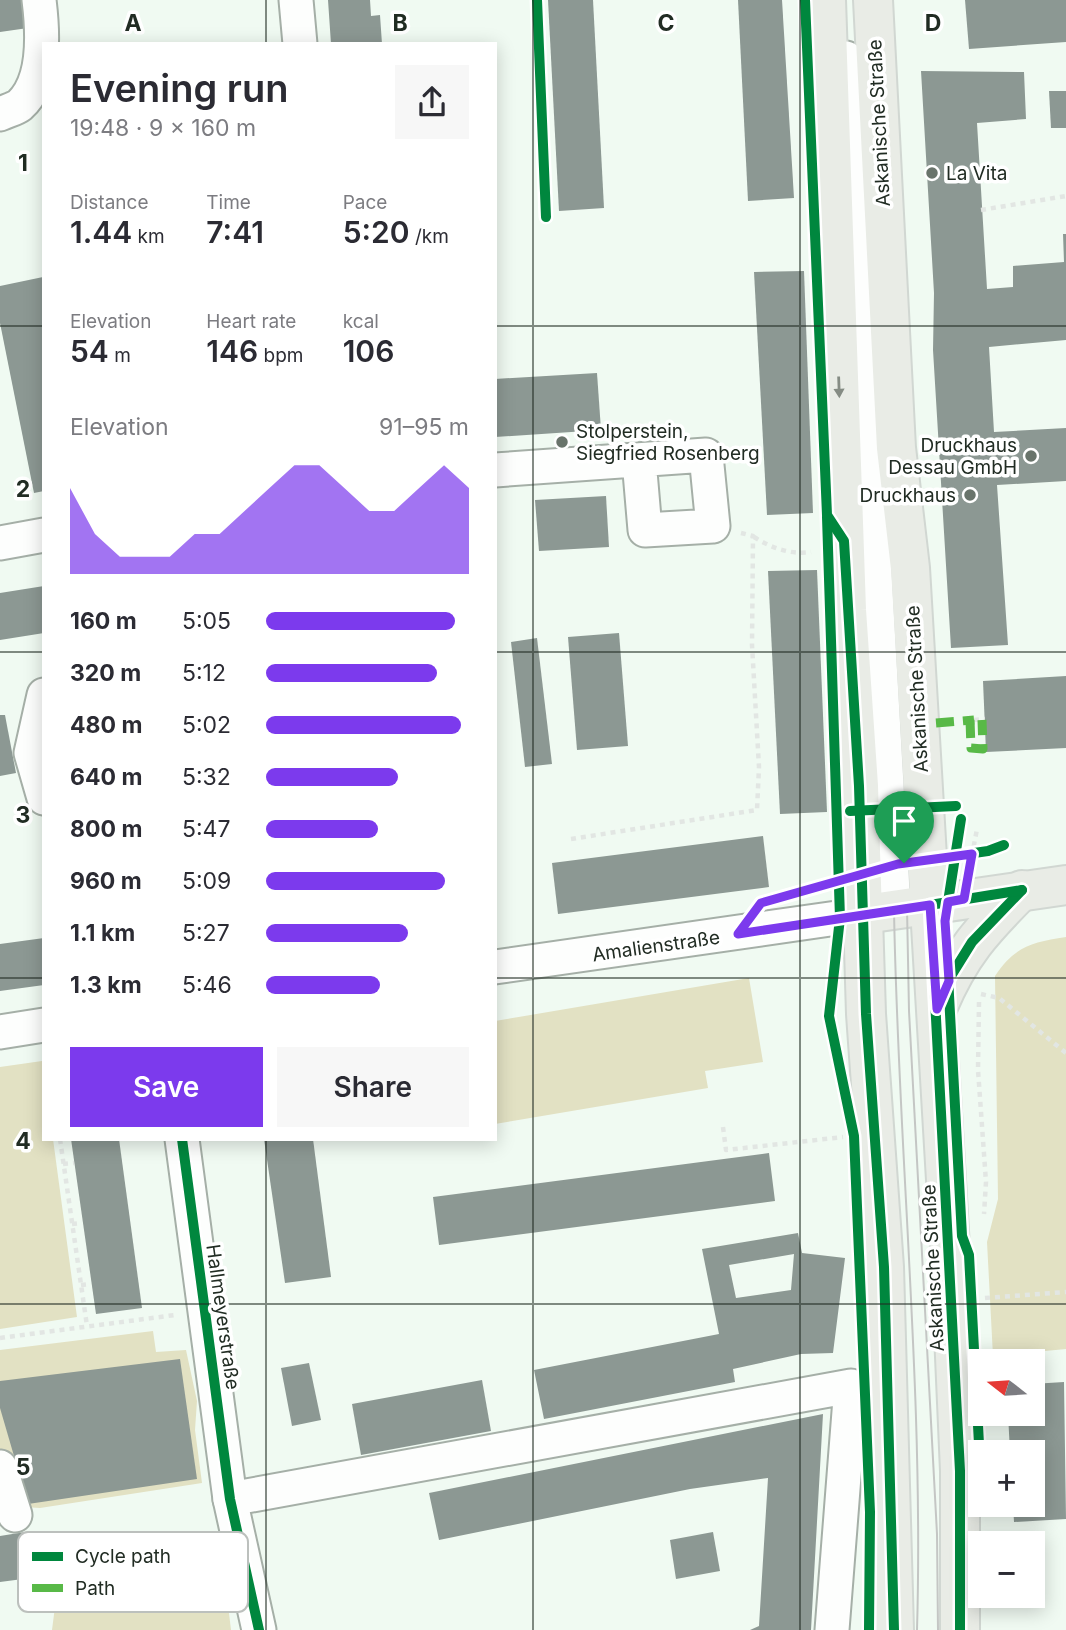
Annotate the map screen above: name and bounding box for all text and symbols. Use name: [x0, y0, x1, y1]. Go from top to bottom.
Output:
text: A: [124, 9, 142, 37]
text: B: [392, 9, 408, 37]
text: C: [657, 9, 675, 37]
text: D: [925, 9, 941, 37]
street label: Askanische Straße: [863, 39, 895, 207]
text: Evening run: [70, 65, 288, 111]
button: share: [395, 65, 469, 139]
text: 19:48 · 9 × 160 m: [70, 114, 256, 142]
text: 1: [18, 149, 28, 177]
place label: La Vita: [946, 162, 1007, 185]
marker: La Vita: [924, 165, 940, 181]
text: Distance: [70, 191, 148, 214]
text: Time: [206, 191, 251, 214]
text: Pace: [343, 191, 387, 214]
text: 1.44: [70, 214, 132, 250]
text: 7:41: [206, 214, 264, 250]
text: 5:20: [343, 214, 410, 250]
text: km: [132, 225, 165, 248]
text: /km: [410, 225, 449, 248]
text: Elevation: [70, 310, 151, 333]
text: Heart rate: [206, 310, 296, 333]
text: kcal: [343, 310, 379, 333]
text: 54: [70, 333, 109, 369]
text: 146: [206, 333, 258, 369]
text: 106: [343, 333, 394, 369]
text: m: [109, 344, 131, 367]
text: bpm: [258, 344, 303, 367]
one-way arrow: [834, 376, 845, 398]
text: Elevation: [70, 413, 169, 441]
text: 91–95 m: [379, 413, 469, 441]
place label: Stolperstein, Siegfried Rosenberg: [576, 420, 760, 465]
marker: Stolperstein, Siegfried Rosenberg: [554, 434, 570, 450]
place label: Druckhaus Dessau GmbH: [888, 434, 1017, 479]
marker: Druckhaus Dessau GmbH: [1023, 448, 1039, 464]
text: 2: [16, 475, 30, 503]
place label: Druckhaus: [859, 484, 956, 507]
marker: Druckhaus: [962, 487, 978, 503]
street label: Askanische Straße: [901, 605, 933, 773]
text: 160 m: [70, 607, 137, 635]
text: 5:05: [182, 607, 231, 635]
text: 320 m: [70, 659, 141, 687]
text: 5:12: [182, 659, 226, 687]
text: 480 m: [70, 711, 142, 739]
text: 5:02: [182, 711, 231, 739]
text: 640 m: [70, 763, 142, 791]
text: 5:32: [182, 763, 231, 791]
pin: [874, 791, 934, 863]
text: 3: [16, 801, 30, 829]
icon: arrive: [885, 802, 923, 840]
text: 800 m: [70, 815, 142, 843]
text: 5:47: [182, 815, 230, 843]
text: 960 m: [70, 867, 142, 895]
text: 5:09: [182, 867, 231, 895]
text: 1.1 km: [70, 919, 135, 947]
text: 5:27: [182, 919, 230, 947]
street label: Amalienstraße: [591, 926, 721, 966]
text: 1.3 km: [70, 971, 142, 999]
text: 5:46: [182, 971, 232, 999]
button: Save: [70, 1047, 263, 1127]
button: Share: [277, 1047, 469, 1127]
text: 4: [15, 1127, 31, 1155]
street label: Askanische Straße: [917, 1184, 949, 1352]
street label: Hallmeyerstraße: [201, 1243, 245, 1391]
north arrow: [968, 1349, 1045, 1426]
map controls: [968, 1349, 1045, 1608]
button: +: [968, 1440, 1045, 1517]
text: 5: [16, 1453, 30, 1481]
button: −: [968, 1531, 1045, 1608]
legend: [18, 1532, 248, 1612]
text: Cycle path: [75, 1545, 171, 1568]
text: Path: [75, 1577, 115, 1600]

